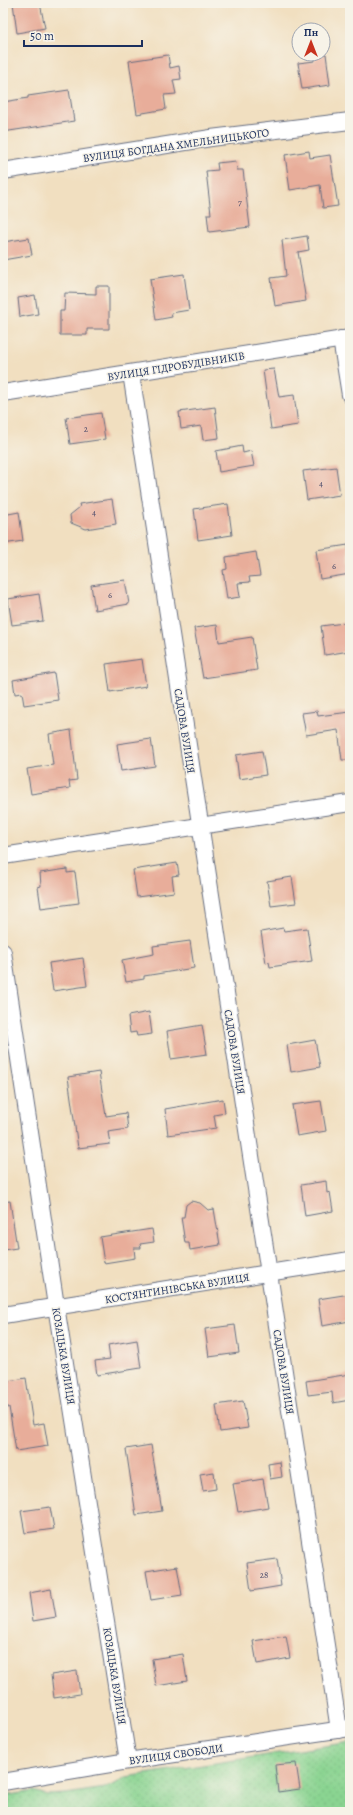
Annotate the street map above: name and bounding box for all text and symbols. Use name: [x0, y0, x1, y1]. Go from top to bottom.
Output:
scale bar: [24, 22, 142, 48]
north arrow: [291, 22, 331, 62]
text: Пн: [304, 25, 319, 40]
text: 50 m: [30, 28, 54, 44]
street label: ВУЛИЦЯ БОГДАНА ХМЕЛЬНИЦЬКОГО: [82, 125, 271, 166]
house number: 7: [238, 196, 242, 208]
street label: ВУЛИЦЯ ГІДРОБУДІВНИКІВ: [106, 348, 246, 385]
house number: 2: [84, 423, 89, 435]
house number: 4: [319, 477, 323, 489]
house number: 4: [92, 506, 96, 518]
house number: 6: [332, 560, 336, 572]
house number: 6: [108, 589, 112, 601]
street label: САДОВА ВУЛИЦЯ: [170, 688, 199, 775]
street label: САДОВА ВУЛИЦЯ: [220, 1009, 249, 1096]
street label: КОСТЯНТИНІВСЬКА ВУЛИЦЯ: [104, 1270, 251, 1307]
street label: КОЗАЦЬКА ВУЛИЦЯ: [48, 1306, 79, 1406]
street label: САДОВА ВУЛИЦЯ: [269, 1329, 298, 1416]
house number: 28: [260, 1569, 268, 1581]
street label: КОЗАЦЬКА ВУЛИЦЯ: [99, 1626, 130, 1726]
street label: ВУЛИЦЯ СВОБОДИ: [128, 1740, 224, 1769]

